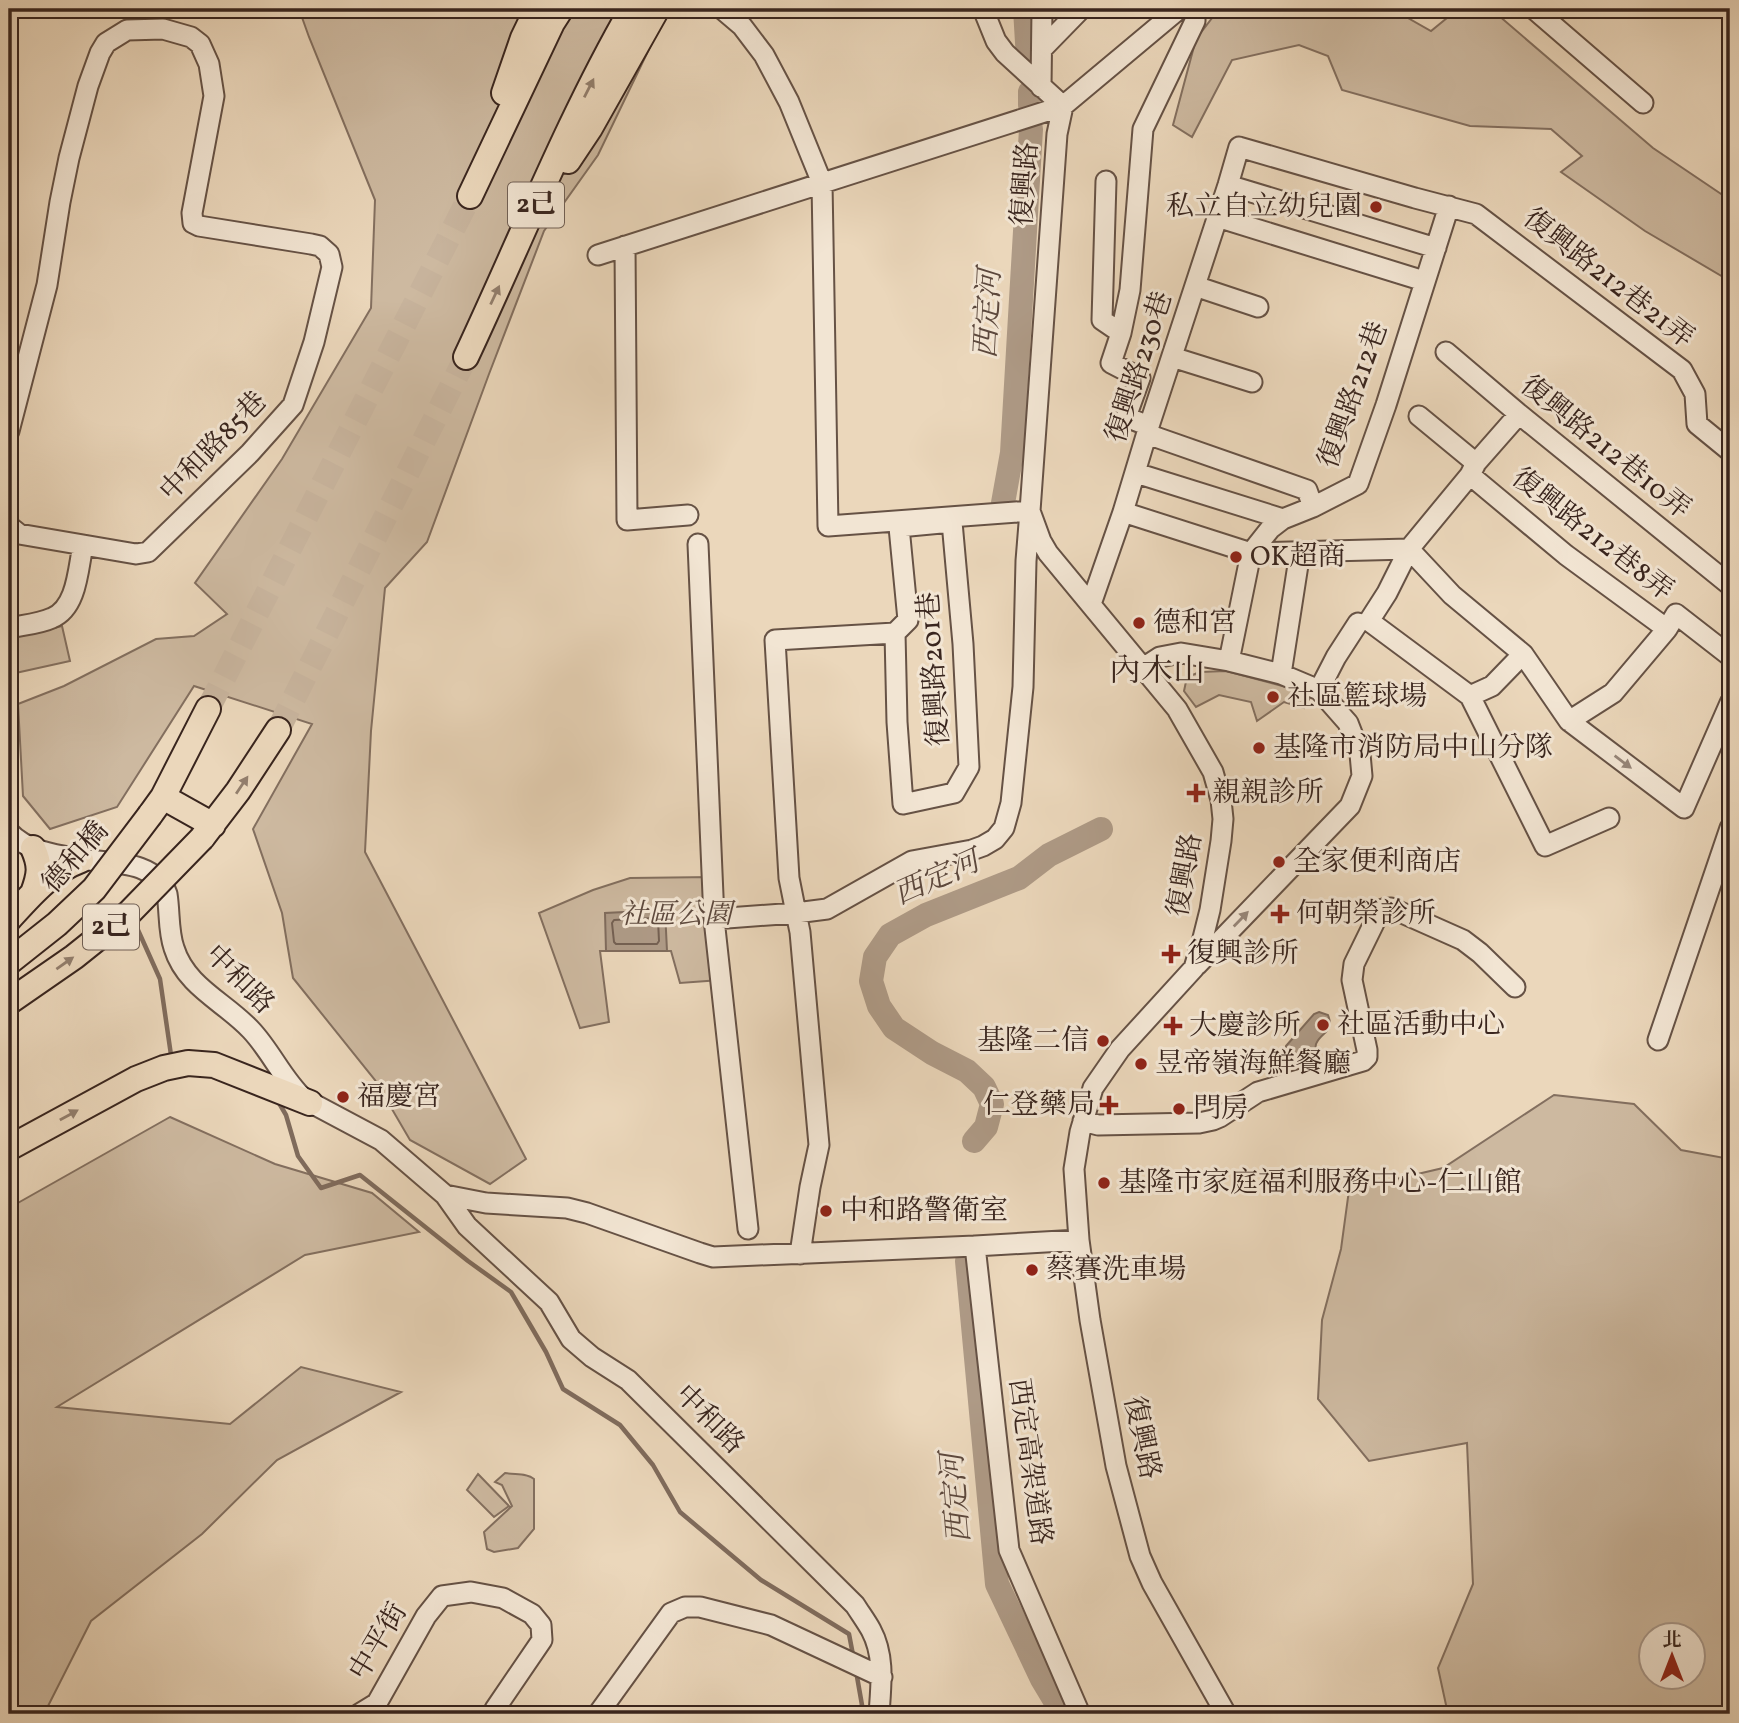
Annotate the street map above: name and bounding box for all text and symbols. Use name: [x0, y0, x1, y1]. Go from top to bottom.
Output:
one-way arrow: [584, 78, 595, 98]
street label: 復興路: [1004, 141, 1048, 227]
road number: 2己: [508, 182, 564, 228]
place label: 私立自立幼兒園: [1166, 188, 1362, 227]
marker: 私立自立幼兒園: [1368, 199, 1384, 215]
street label: 復興路212巷21弄: [1514, 200, 1702, 358]
water label: 西定河: [966, 263, 1013, 360]
one-way arrow: [489, 285, 501, 305]
street label: 復興路230巷: [1097, 286, 1183, 448]
street label: 復興路212巷: [1310, 316, 1398, 474]
street label: 復興路212巷10弄: [1512, 367, 1698, 529]
street label: 中和路85巷: [152, 383, 276, 511]
street label: 復興路212巷8弄: [1503, 460, 1681, 610]
place label: OK超商: [1250, 538, 1345, 577]
marker: OK超商: [1228, 549, 1244, 565]
street label: 復興路201巷: [910, 591, 960, 747]
place label: 德和宮: [1153, 604, 1237, 643]
marker: 德和宮: [1131, 615, 1147, 631]
district label: 內木山: [1109, 651, 1205, 695]
place label: 社區籃球場: [1287, 678, 1427, 717]
marker: 社區籃球場: [1265, 689, 1281, 705]
place label: 基隆市消防局中山分隊: [1273, 729, 1553, 768]
marker: 基隆市消防局中山分隊: [1251, 740, 1267, 756]
one-way arrow: [1614, 755, 1632, 769]
place label: 親親診所: [1212, 774, 1324, 813]
one-way arrow: [235, 776, 249, 794]
marker: 親親診所: [1186, 783, 1206, 803]
street label: 德和橋: [34, 814, 118, 902]
street label: 復興路: [1160, 830, 1212, 920]
water label: 西定河: [887, 839, 991, 916]
place label: 全家便利商店: [1293, 843, 1461, 882]
marker: 全家便利商店: [1271, 854, 1287, 870]
place label: 何朝榮診所: [1296, 895, 1436, 934]
park label: 社區公園: [620, 896, 736, 935]
road number: 2己: [83, 904, 139, 950]
marker: 何朝榮診所: [1270, 904, 1290, 924]
one-way arrow: [1233, 911, 1249, 928]
place label: 復興診所: [1187, 935, 1299, 974]
street label: 中和路: [196, 937, 282, 1023]
marker: 復興診所: [1161, 944, 1181, 964]
one-way arrow: [56, 956, 74, 970]
place label: 社區活動中心: [1337, 1006, 1505, 1045]
place label: 大慶診所: [1189, 1007, 1301, 1046]
marker: 大慶診所: [1163, 1016, 1183, 1036]
marker: 社區活動中心: [1315, 1017, 1331, 1033]
place label: 基隆二信: [977, 1022, 1089, 1061]
marker: 基隆二信: [1095, 1033, 1111, 1049]
place label: 昱帝嶺海鮮餐廳: [1155, 1045, 1351, 1084]
marker: 昱帝嶺海鮮餐廳: [1133, 1056, 1149, 1072]
place label: 福慶宮: [357, 1078, 441, 1117]
place label: 仁登藥局: [983, 1086, 1095, 1125]
marker: 福慶宮: [335, 1089, 351, 1105]
place label: 門房: [1193, 1090, 1249, 1129]
marker: 仁登藥局: [1101, 1097, 1117, 1113]
marker: 門房: [1171, 1101, 1187, 1117]
one-way arrow: [59, 1109, 78, 1121]
place label: 基隆市家庭福利服務中心-仁山館: [1118, 1164, 1522, 1203]
marker: 基隆市家庭福利服務中心-仁山館: [1096, 1175, 1112, 1191]
place label: 中和路警衛室: [840, 1192, 1008, 1231]
marker: 中和路警衛室: [818, 1203, 834, 1219]
place label: 蔡賽洗車場: [1046, 1251, 1186, 1290]
marker: 蔡賽洗車場: [1024, 1262, 1040, 1278]
street label: 西定高架道路: [998, 1376, 1060, 1548]
street label: 中和路: [666, 1377, 752, 1463]
street label: 復興路: [1113, 1393, 1169, 1483]
water label: 西定河: [932, 1446, 982, 1545]
street label: 中平街: [341, 1596, 417, 1688]
north arrow: [1638, 1622, 1708, 1692]
text: 北: [1662, 1628, 1682, 1654]

